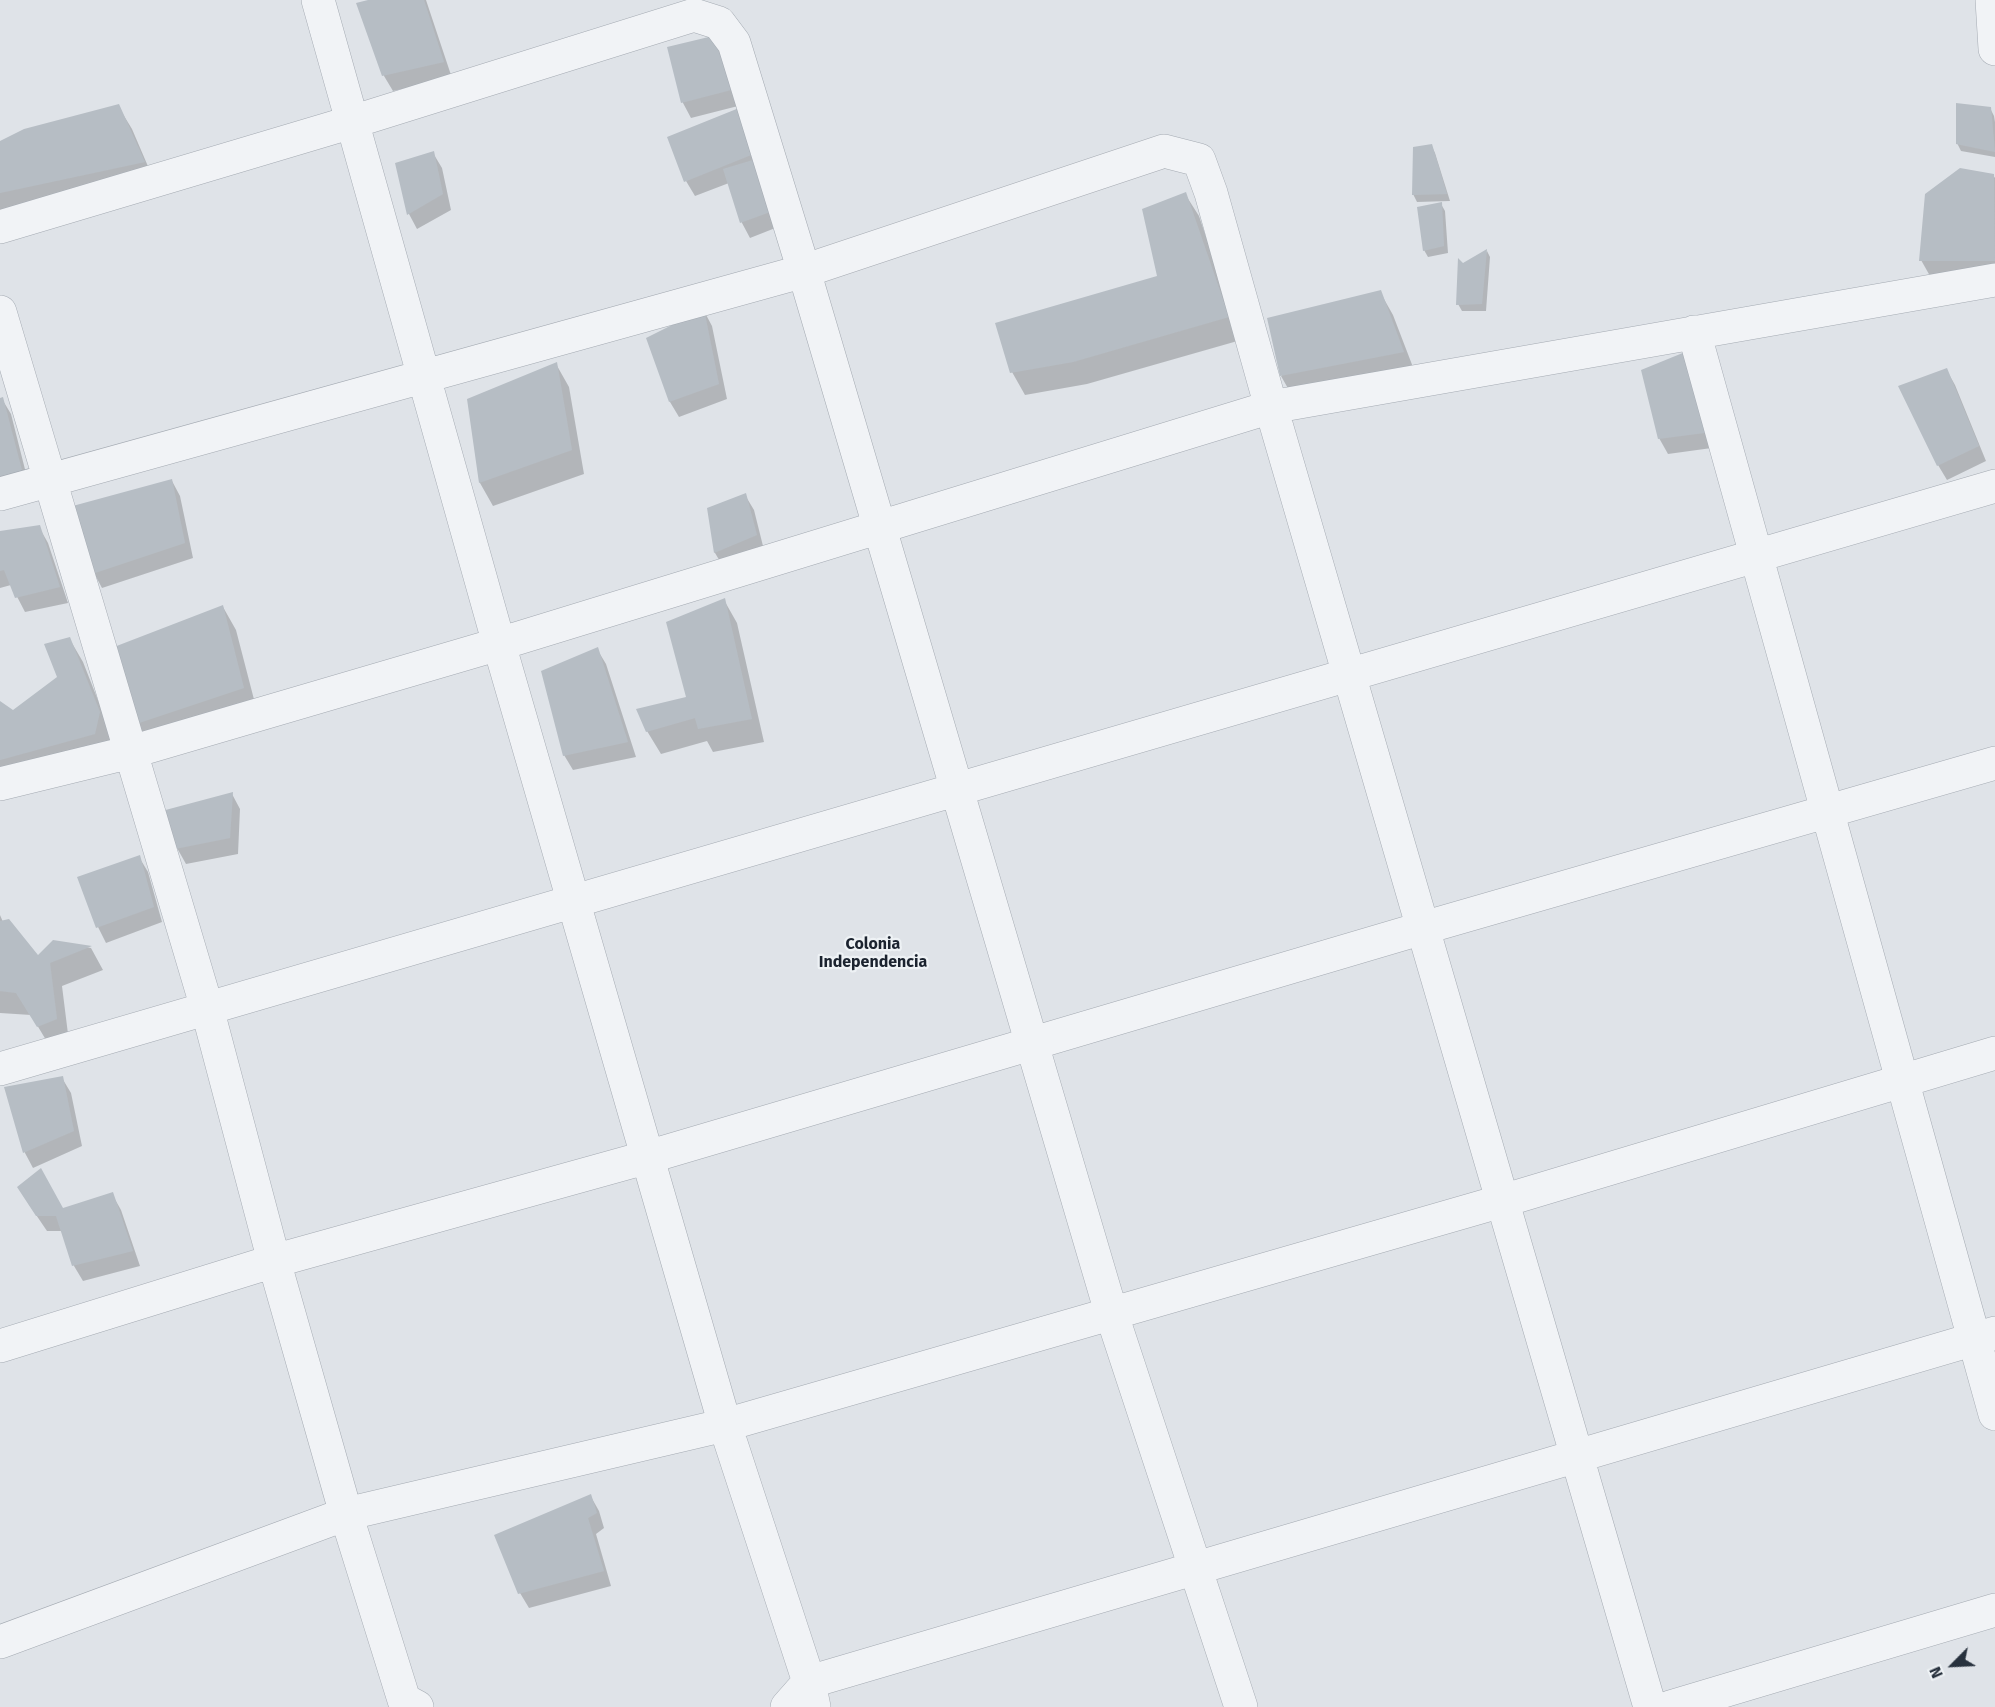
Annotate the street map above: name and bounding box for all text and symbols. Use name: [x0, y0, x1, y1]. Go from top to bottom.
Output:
district label: Colonia Independencia: [819, 935, 927, 973]
north arrow: [1923, 1635, 1983, 1695]
text: N: [1925, 1664, 1947, 1681]

